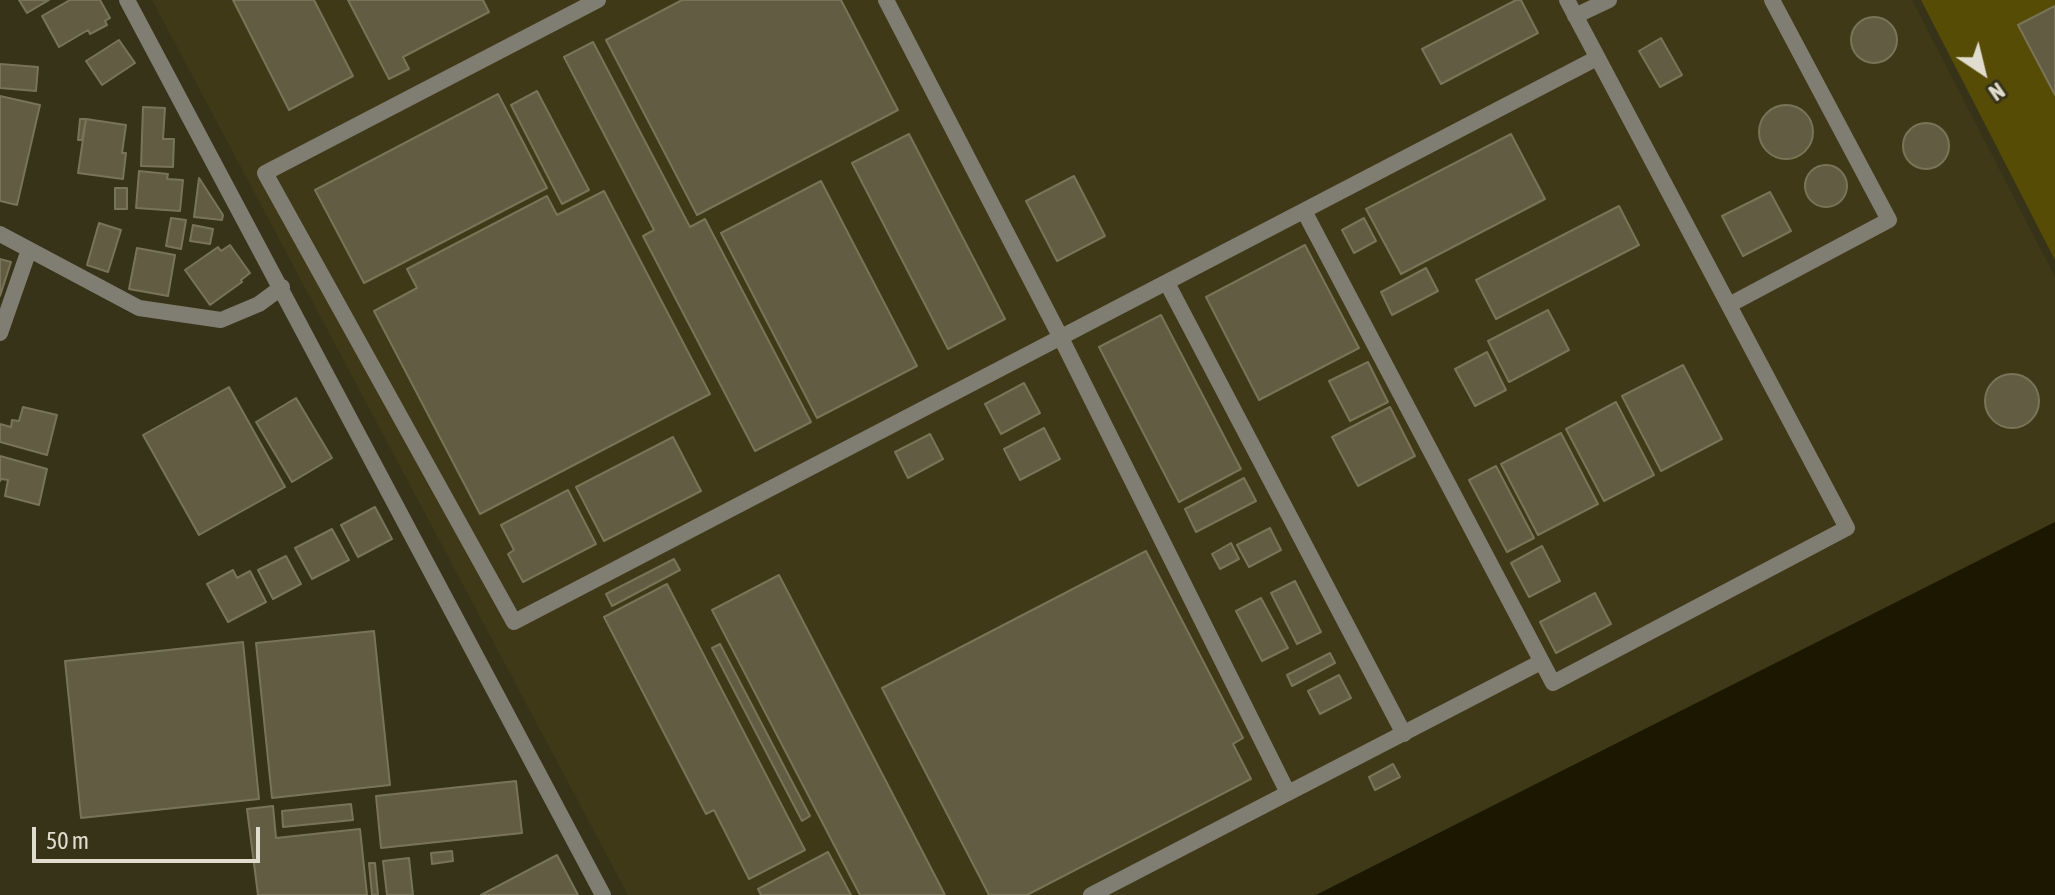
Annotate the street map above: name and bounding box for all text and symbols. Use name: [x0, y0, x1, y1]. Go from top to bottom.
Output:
north arrow: [1943, 32, 2023, 112]
text: N: [1984, 77, 2010, 106]
scale bar: [36, 811, 264, 861]
text: 50 m: [46, 827, 89, 854]

